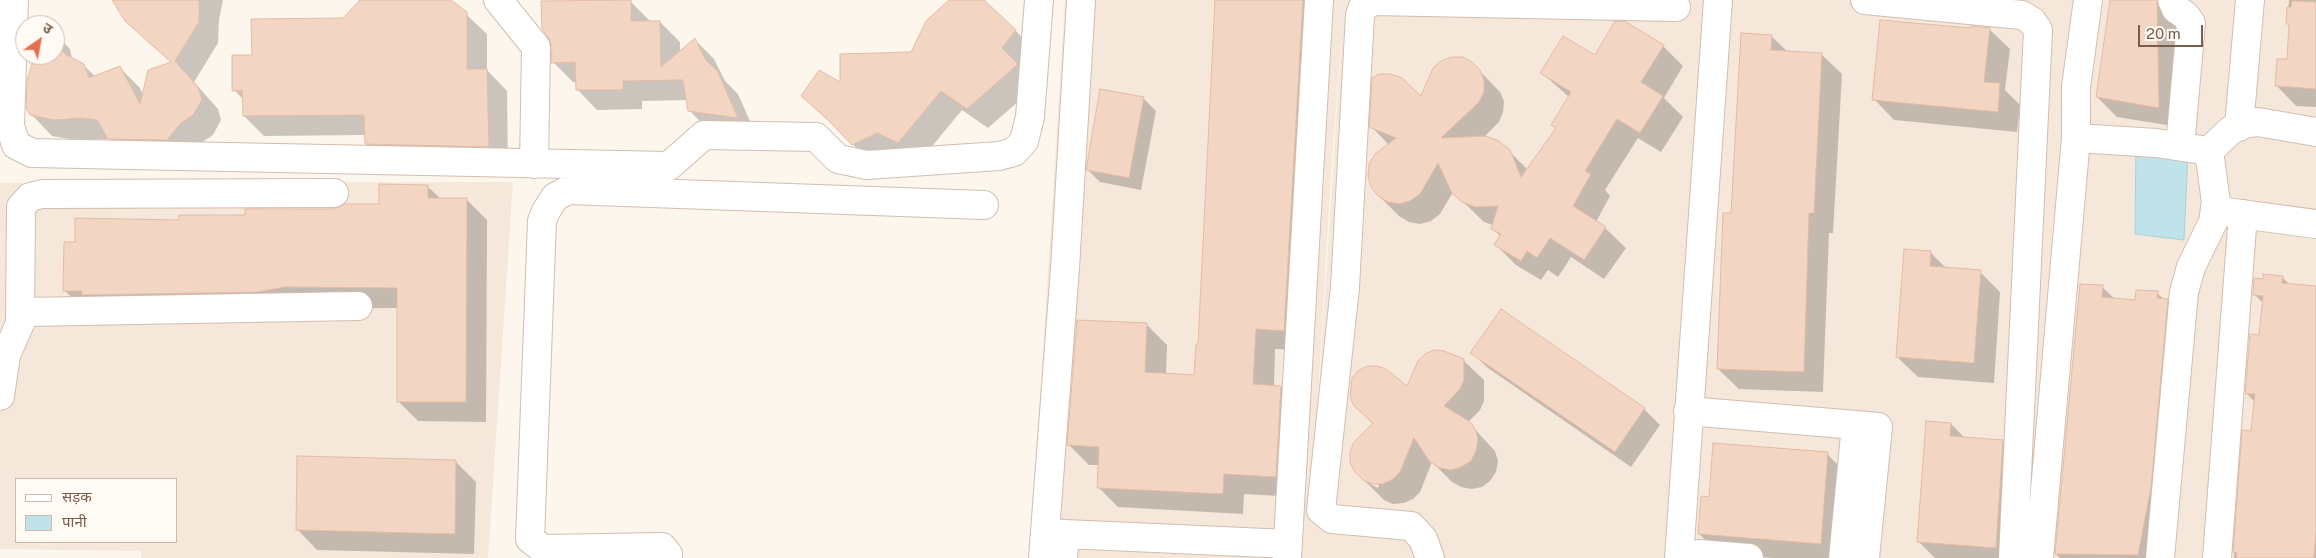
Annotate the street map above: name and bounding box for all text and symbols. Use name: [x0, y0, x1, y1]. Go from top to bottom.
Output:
north arrow: [15, 15, 65, 65]
scale bar: [2141, 15, 2206, 47]
text: उ: [40, 19, 55, 37]
text: 20 m: [2146, 25, 2181, 42]
legend: [15, 478, 178, 543]
text: सड़क: [62, 488, 92, 505]
text: पानी: [62, 513, 87, 530]

